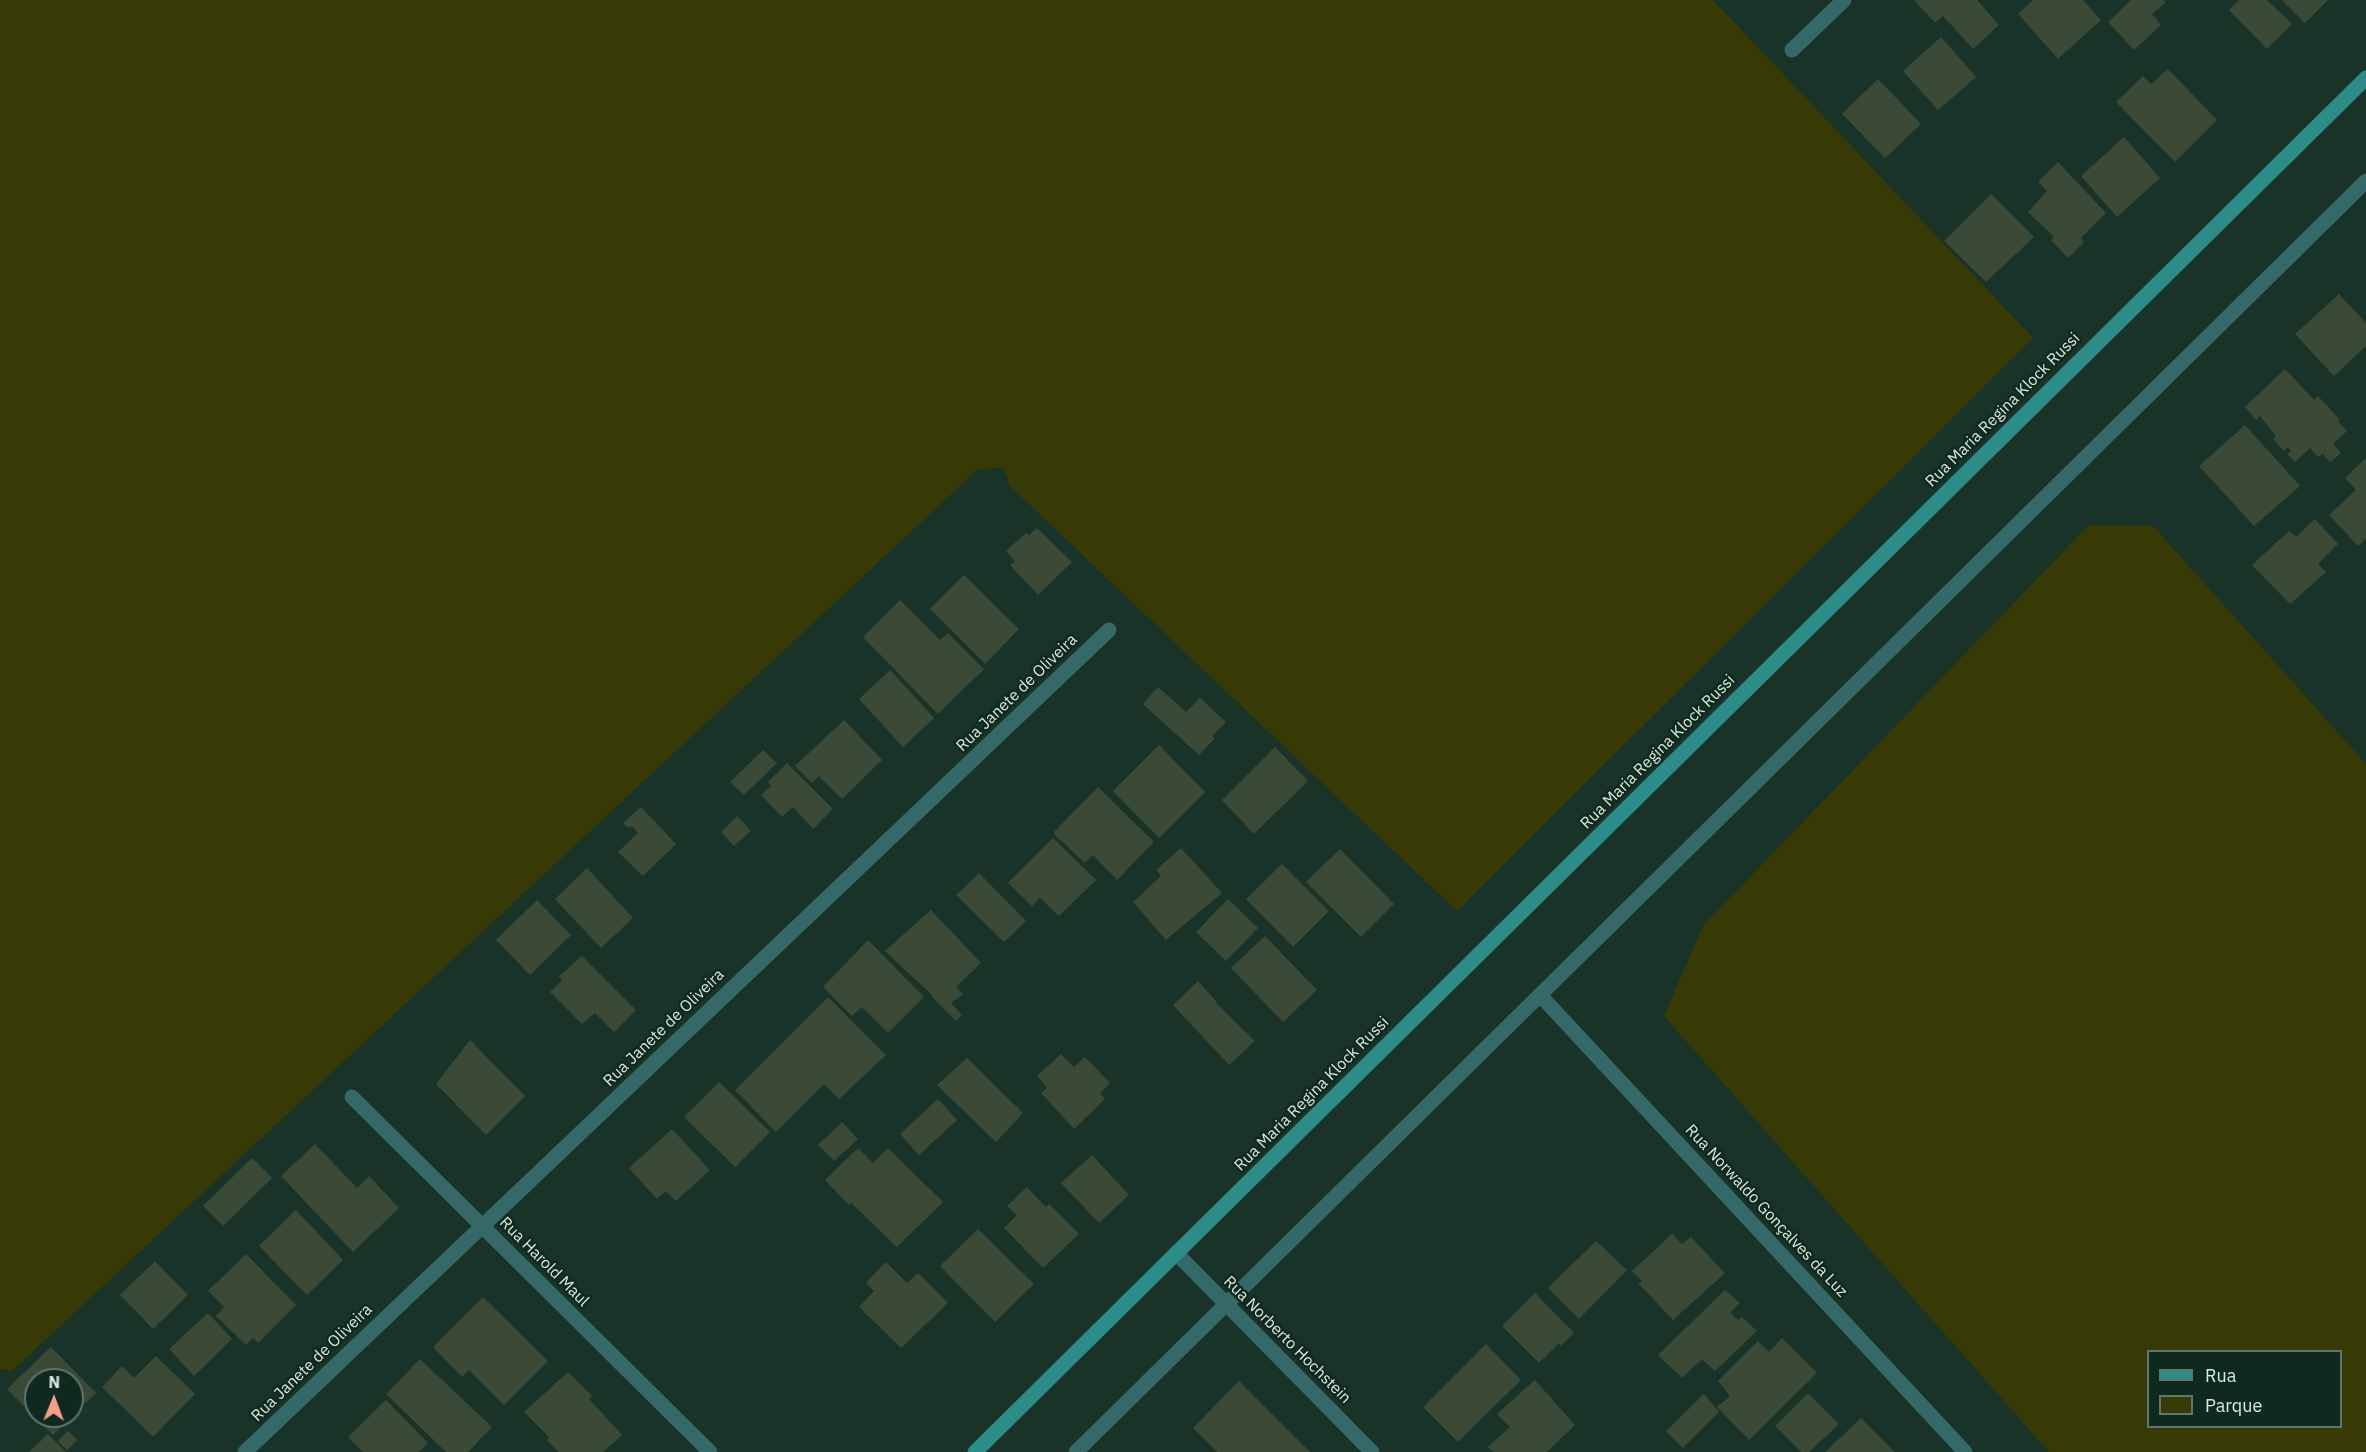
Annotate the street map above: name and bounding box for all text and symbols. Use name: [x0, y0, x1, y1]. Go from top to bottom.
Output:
street label: Rua Maria Regina Klock Russi: [1922, 329, 2084, 491]
street label: Rua Janete de Oliveira: [953, 630, 1081, 756]
street label: Rua Maria Regina Klock Russi: [1577, 671, 1739, 833]
street label: Rua Janete de Oliveira: [600, 965, 728, 1091]
street label: Rua Maria Regina Klock Russi: [1231, 1013, 1393, 1175]
street label: Rua Norwaldo Gonçalves da Luz: [1681, 1121, 1851, 1301]
street label: Rua Harold Maul: [495, 1213, 593, 1311]
street label: Rua Norberto Hochstein: [1219, 1272, 1355, 1408]
street label: Rua Janete de Oliveira: [248, 1300, 376, 1426]
legend: [2147, 1350, 2342, 1428]
text: Rua: [2205, 1364, 2236, 1387]
north arrow: [24, 1368, 84, 1428]
text: N: [48, 1372, 60, 1392]
text: Parque: [2205, 1394, 2262, 1417]

